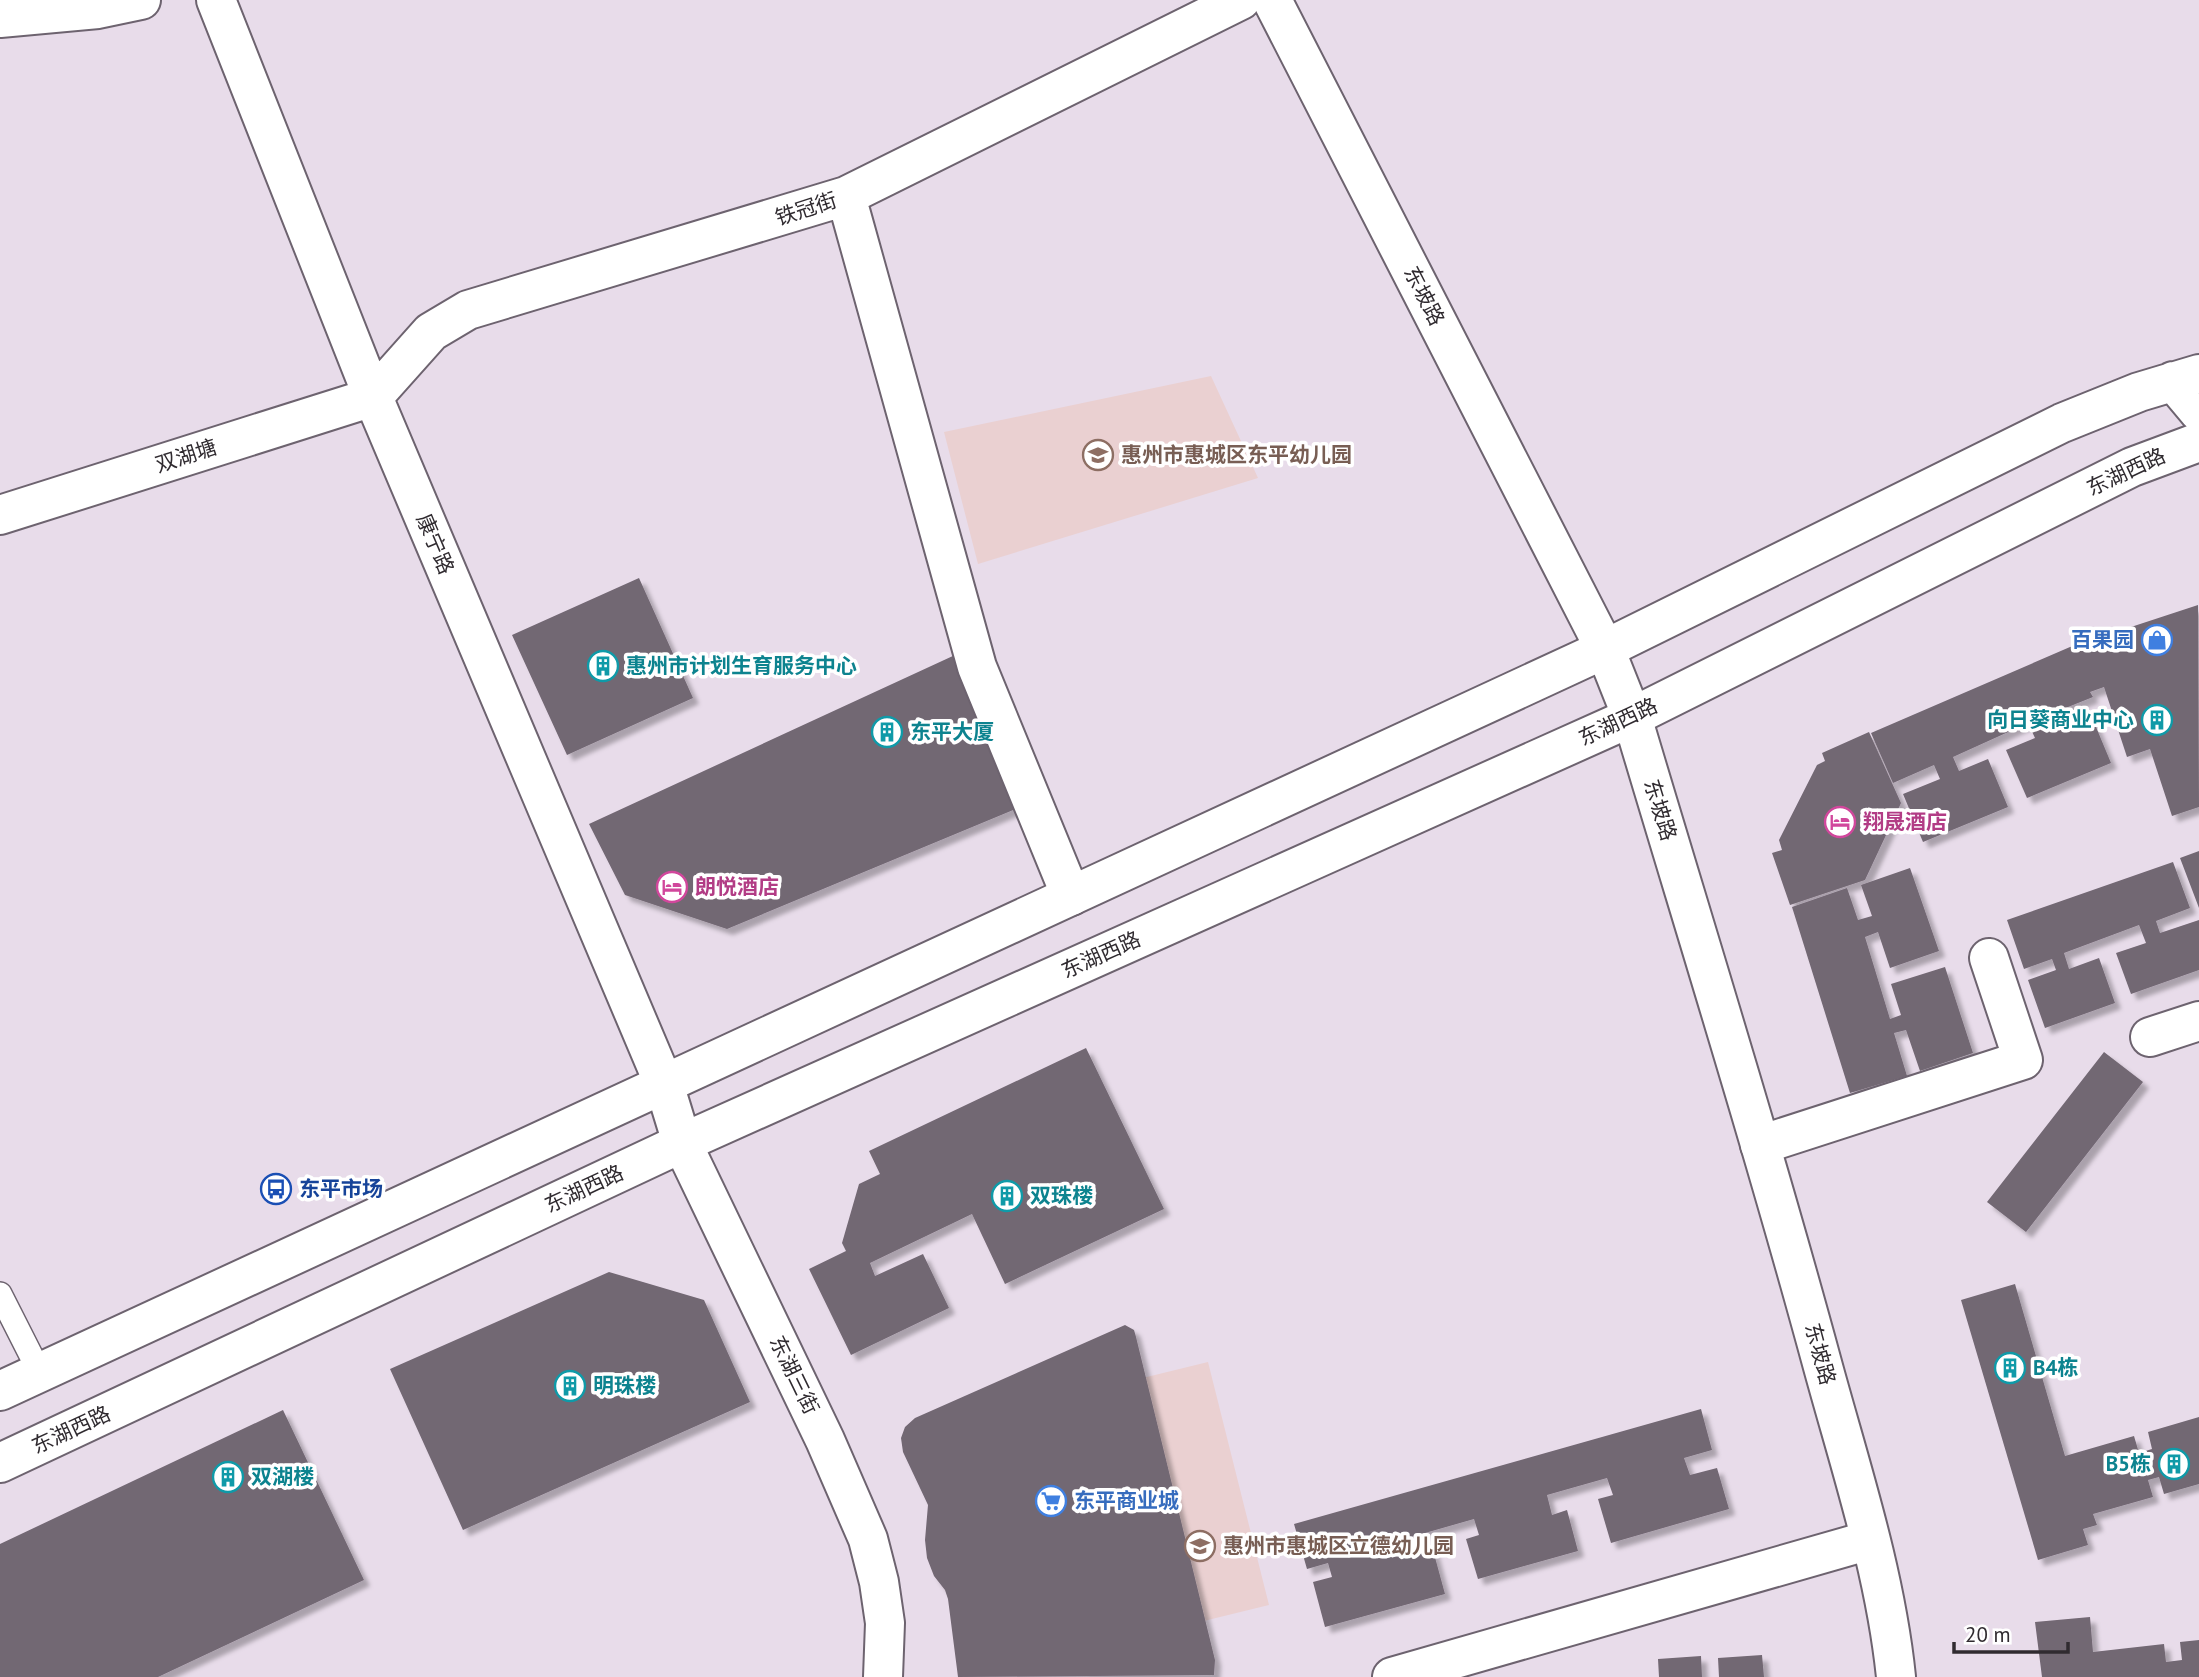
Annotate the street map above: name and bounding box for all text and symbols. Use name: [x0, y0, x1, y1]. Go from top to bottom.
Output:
street label: 铁冠街: [772, 186, 840, 231]
street label: 东坡路: [1398, 262, 1451, 330]
street label: 双湖塘: [152, 433, 220, 478]
school or university icon: 惠州市惠城区东平幼儿园: [1081, 438, 1115, 472]
place label: 惠州市惠城区东平幼儿园: [1121, 441, 1352, 468]
street label: 东湖西路: [2082, 442, 2170, 502]
street label: 康宁路: [411, 510, 460, 578]
shop icon: 百果园: [2140, 623, 2174, 657]
place label: 百果园: [2071, 626, 2134, 653]
building icon: 惠州市计划生育服务中心: [586, 649, 620, 683]
place label: 惠州市计划生育服务中心: [626, 652, 857, 679]
street label: 东湖西路: [1574, 692, 1662, 752]
building icon: 向日葵商业中心: [2140, 703, 2174, 737]
place label: 向日葵商业中心: [1987, 706, 2134, 733]
building icon: 东平大厦: [870, 715, 904, 749]
place label: 东平大厦: [910, 718, 994, 745]
street label: 东坡路: [1638, 776, 1683, 844]
hotel icon: 翔晟酒店: [1823, 805, 1857, 839]
place label: 翔晟酒店: [1863, 808, 1947, 835]
hotel icon: 朗悦酒店: [655, 870, 689, 904]
place label: 朗悦酒店: [695, 873, 779, 900]
street label: 东湖西路: [1057, 925, 1145, 984]
street label: 东湖西路: [540, 1159, 628, 1219]
bus stop icon: 东平市场: [259, 1172, 293, 1206]
place label: 东平市场: [299, 1175, 383, 1202]
building icon: 双珠楼: [990, 1179, 1024, 1213]
place label: 双珠楼: [1030, 1182, 1093, 1209]
street label: 东坡路: [1799, 1320, 1842, 1388]
street label: 东湖三街: [764, 1331, 825, 1418]
building icon: B4栋: [1993, 1351, 2027, 1385]
place label: B4栋: [2033, 1354, 2078, 1381]
building icon: 明珠楼: [553, 1369, 587, 1403]
place label: 明珠楼: [593, 1372, 656, 1399]
street label: 东湖西路: [27, 1400, 115, 1460]
building icon: B5栋: [2157, 1447, 2191, 1481]
place label: B5栋: [2106, 1450, 2151, 1477]
building icon: 双湖楼: [211, 1460, 245, 1494]
place label: 双湖楼: [251, 1463, 314, 1490]
supermarket icon: 东平商业城: [1034, 1484, 1068, 1518]
place label: 东平商业城: [1074, 1487, 1179, 1514]
school or university icon: 惠州市惠城区立德幼儿园: [1183, 1529, 1217, 1563]
place label: 惠州市惠城区立德幼儿园: [1223, 1532, 1454, 1559]
scale bar: [1954, 1610, 2068, 1654]
text: 20 m: [1965, 1621, 2011, 1648]

